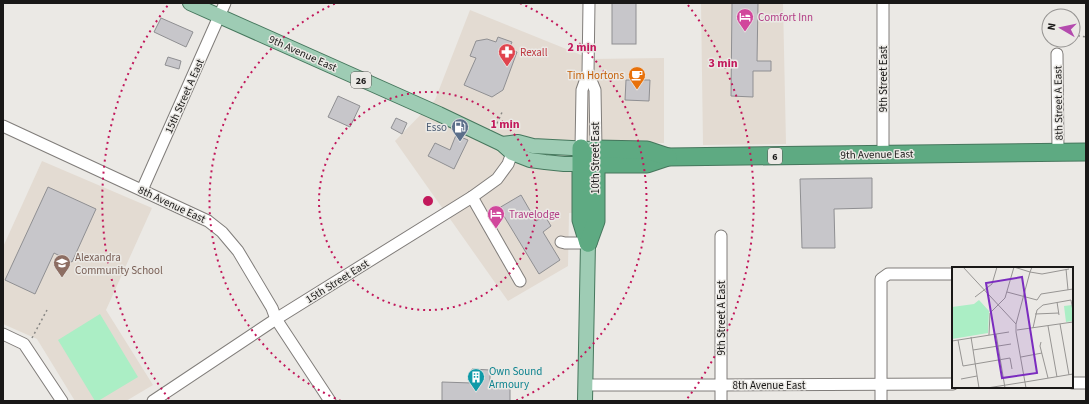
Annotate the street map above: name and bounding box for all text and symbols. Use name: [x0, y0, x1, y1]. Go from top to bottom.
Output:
hotel icon: Comfort Inn: [735, 7, 755, 32]
north arrow: [1041, 8, 1081, 48]
place label: Comfort Inn: [758, 10, 813, 25]
text: N: [1044, 22, 1060, 31]
street label: 9th Avenue East: [266, 32, 339, 75]
text: 2 min: [567, 39, 597, 56]
pharmacy icon: Rexall: [497, 42, 517, 67]
place label: Rexall: [520, 45, 548, 60]
street label: 9th Street East: [876, 45, 891, 112]
text: 3 min: [708, 55, 738, 72]
street label: 15th Street A East: [161, 56, 208, 136]
cafe icon: Tim Hortons: [627, 65, 647, 90]
street label: 8th Street A East: [1050, 65, 1067, 140]
place label: Tim Hortons: [567, 68, 624, 83]
road number: 26: [351, 72, 371, 88]
text: 1 min: [490, 116, 520, 133]
fuel station icon: Esso: [450, 117, 470, 142]
place label: Esso: [426, 120, 447, 135]
street label: 10th Street East: [588, 122, 603, 194]
street label: 9th Avenue East: [840, 146, 914, 163]
road number: 6: [768, 148, 782, 164]
street label: 8th Avenue East: [136, 182, 208, 227]
centre of rings: [421, 194, 435, 208]
hotel icon: Travelodge: [486, 204, 506, 229]
place label: Travelodge: [509, 207, 560, 222]
place label: Alexandra Community School: [75, 250, 163, 278]
school or university icon: Alexandra Community School: [52, 253, 72, 278]
street label: 15th Street East: [303, 256, 372, 307]
inset map: [952, 267, 1073, 388]
street label: 9th Street A East: [714, 280, 729, 355]
place label: Own Sound Armoury: [489, 364, 542, 392]
building icon: Own Sound Armoury: [466, 367, 486, 392]
street label: 8th Avenue East: [733, 378, 806, 393]

